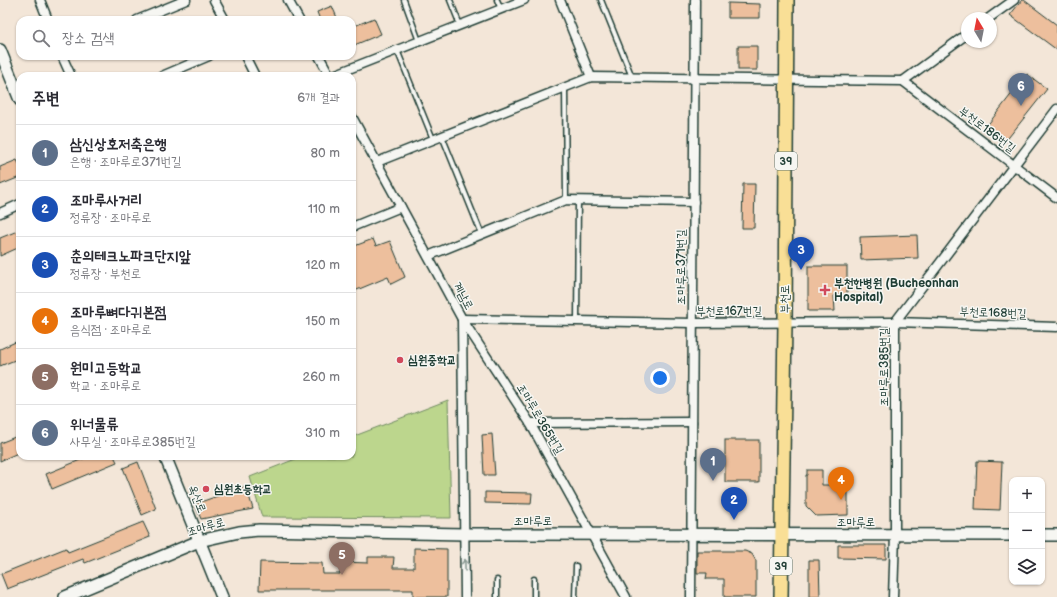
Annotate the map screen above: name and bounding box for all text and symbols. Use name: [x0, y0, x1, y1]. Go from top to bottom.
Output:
north arrow: [961, 12, 997, 48]
search box: [16, 16, 356, 60]
icon: search: [30, 27, 52, 49]
text: 장소 검색: [62, 29, 114, 48]
pin: 6: [1008, 73, 1034, 106]
text: 주변: [32, 89, 59, 109]
text: 6개 결과: [297, 90, 340, 106]
street label: 부천로186번길: [956, 104, 1019, 156]
text: 삼신상호저축은행: [70, 135, 167, 154]
text: 1: [42, 145, 48, 161]
text: 80 m: [311, 145, 340, 161]
road number: 39: [775, 152, 797, 170]
text: 은행 · 조마루로371번길: [70, 154, 182, 170]
text: 조마루사거리: [70, 191, 142, 210]
text: 2: [41, 201, 49, 217]
text: 110 m: [308, 201, 340, 217]
text: 정류장 · 조마루로: [70, 210, 152, 226]
street label: 조마루로371번길: [674, 229, 689, 305]
pin: 3: [788, 237, 814, 270]
text: 춘의테크노파크단지앞: [70, 247, 191, 266]
text: 3: [41, 257, 49, 273]
text: 120 m: [305, 257, 340, 273]
text: 정류장 · 부천로: [70, 266, 141, 282]
place label: 부천한병원 (Bucheonhan Hospital): [834, 276, 959, 305]
street label: 계남로: [450, 280, 476, 312]
marker: 부천한병원 (Bucheonhan Hospital): [819, 284, 831, 296]
street label: 부천로: [778, 285, 793, 313]
text: 조마루뼈다귀본점: [70, 303, 167, 322]
street label: 부천로167번길: [696, 304, 762, 319]
street label: 부천로168번길: [959, 304, 1027, 322]
text: 4: [41, 313, 49, 329]
text: 150 m: [306, 313, 340, 329]
text: 음식점 · 조마루로: [70, 322, 152, 338]
street label: 조마루로385번길: [877, 327, 892, 407]
place label: 심원중학교: [408, 353, 456, 368]
marker: 심원중학교: [395, 355, 405, 365]
text: 원미고등학교: [70, 359, 142, 378]
your location: [650, 368, 670, 388]
text: 5: [41, 369, 49, 385]
text: 260 m: [302, 369, 340, 385]
text: 학교 · 조마루로: [70, 378, 141, 394]
street label: 조마루로365번길: [513, 381, 567, 457]
text: 위너물류: [70, 415, 118, 434]
text: 6: [41, 425, 49, 441]
text: 310 m: [305, 425, 340, 441]
text: 사무실 · 조마루로385번길: [70, 434, 196, 450]
pin: 1: [700, 448, 726, 481]
pin: 4: [828, 467, 854, 500]
map controls: [1009, 477, 1045, 585]
button: +: [1009, 477, 1045, 513]
place label: 심원초등학교: [214, 482, 272, 497]
street label: 옥산로: [185, 483, 209, 515]
marker: 심원초등학교: [201, 484, 211, 494]
pin: 2: [721, 487, 747, 520]
button: −: [1009, 513, 1045, 549]
street label: 조마루로: [185, 514, 227, 540]
street label: 조마루로: [514, 514, 552, 529]
street label: 조마루로: [837, 515, 875, 530]
pin: 5: [329, 542, 355, 575]
button: layers: [1009, 549, 1045, 585]
road number: 39: [770, 557, 792, 575]
one-way arrow: [461, 559, 469, 572]

